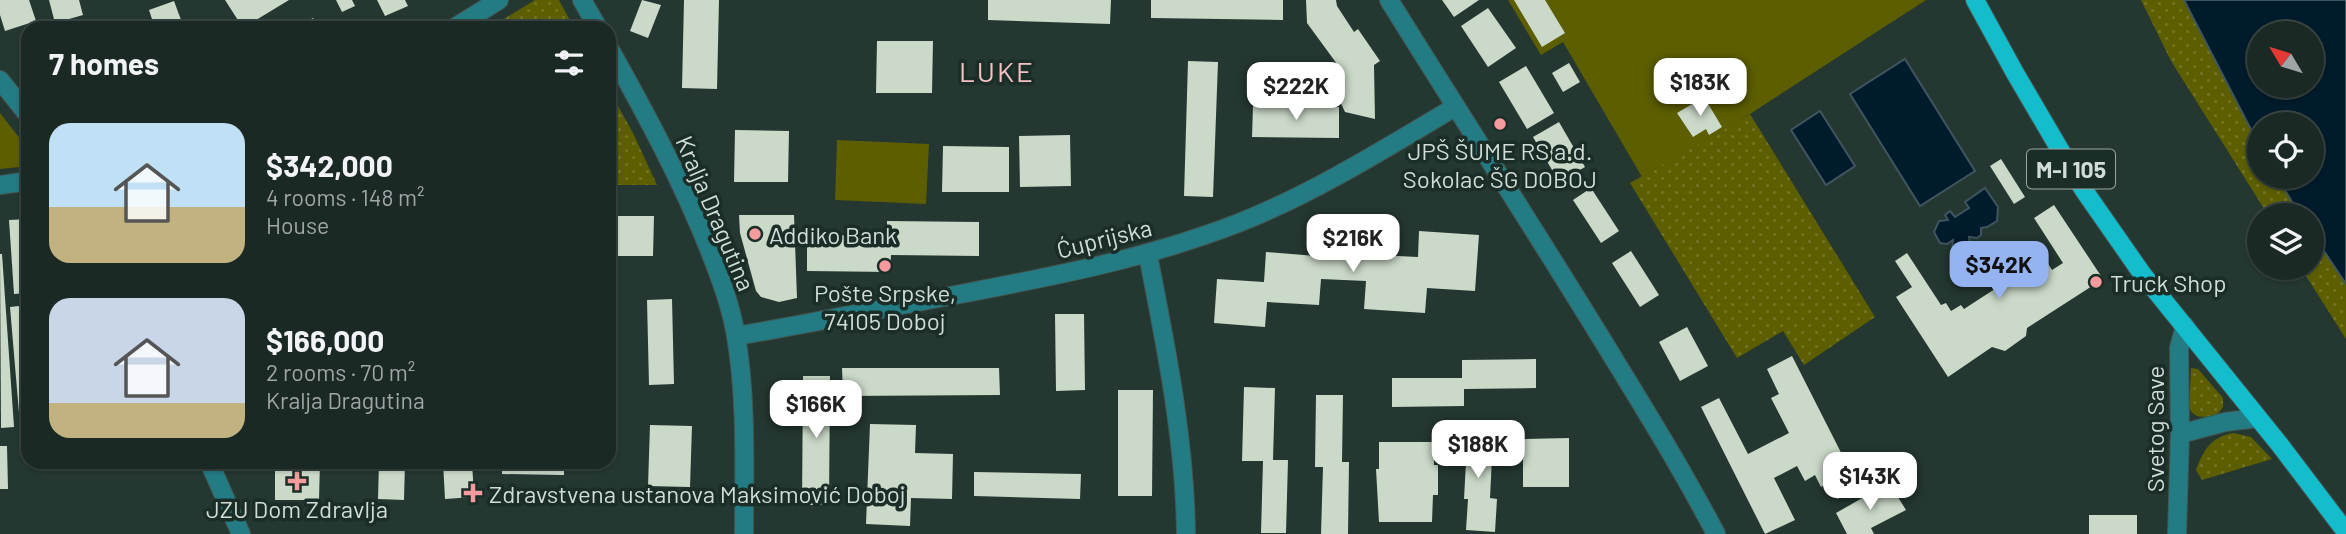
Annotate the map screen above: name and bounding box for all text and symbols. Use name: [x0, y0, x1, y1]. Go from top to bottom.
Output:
north arrow: [2247, 21, 2324, 98]
map controls: [2247, 21, 2324, 280]
icon: filters: [550, 44, 588, 82]
text: 7 homes: [49, 45, 159, 81]
district label: LUKE: [959, 54, 1035, 88]
pin: $183K: [1651, 58, 1749, 118]
pin: $222K: [1247, 62, 1345, 122]
text: $183K: [1670, 67, 1730, 95]
text: $222K: [1263, 71, 1329, 99]
button: locate: [2247, 112, 2324, 189]
marker: JPŠ ŠUME RS a.d. Sokolac ŠG DOBOJ: [1492, 116, 1508, 132]
street label: Kralja Dragutina: [670, 131, 762, 295]
place label: JPŠ ŠUME RS a.d. Sokolac ŠG DOBOJ: [1403, 136, 1597, 193]
text: $342,000: [266, 147, 393, 183]
road number: M-I 105: [2027, 150, 2115, 188]
icon: home: [105, 151, 189, 235]
text: 4 rooms · 148 m²: [266, 183, 425, 211]
button: layers: [2247, 203, 2324, 280]
text: House: [266, 211, 329, 239]
street label: Ćuprijska: [1053, 212, 1155, 264]
pin: $216K: [1304, 215, 1402, 274]
place label: Addiko Bank: [769, 220, 897, 249]
text: $216K: [1323, 223, 1383, 251]
marker: Addiko Bank: [747, 226, 763, 242]
pin: $342K: [1950, 242, 2048, 301]
text: $342K: [1966, 250, 2032, 278]
marker: Pošte Srpske, 74105 Doboj: [877, 258, 893, 274]
place label: Truck Shop: [2110, 268, 2226, 297]
marker: Truck Shop: [2088, 274, 2104, 290]
place label: Pošte Srpske, 74105 Doboj: [814, 278, 956, 335]
text: $166,000: [266, 322, 384, 358]
icon: home: [105, 326, 189, 410]
text: 2 rooms · 70 m²: [266, 358, 415, 386]
street label: Svetog Save: [2140, 366, 2169, 492]
pin: $166K: [767, 380, 865, 440]
text: Kralja Dragutina: [266, 386, 425, 414]
text: $166K: [786, 389, 846, 417]
pin: $188K: [1429, 420, 1527, 480]
text: $188K: [1448, 429, 1508, 457]
pin: $143K: [1821, 452, 1919, 512]
text: $143K: [1839, 461, 1901, 489]
marker: JZU Dom Zdravlja: [287, 471, 307, 491]
place label: Zdravstvena ustanova Maksimović Doboj: [489, 479, 906, 508]
marker: Zdravstvena ustanova Maksimović Doboj: [463, 483, 483, 503]
place label: JZU Dom Zdravlja: [206, 494, 388, 523]

